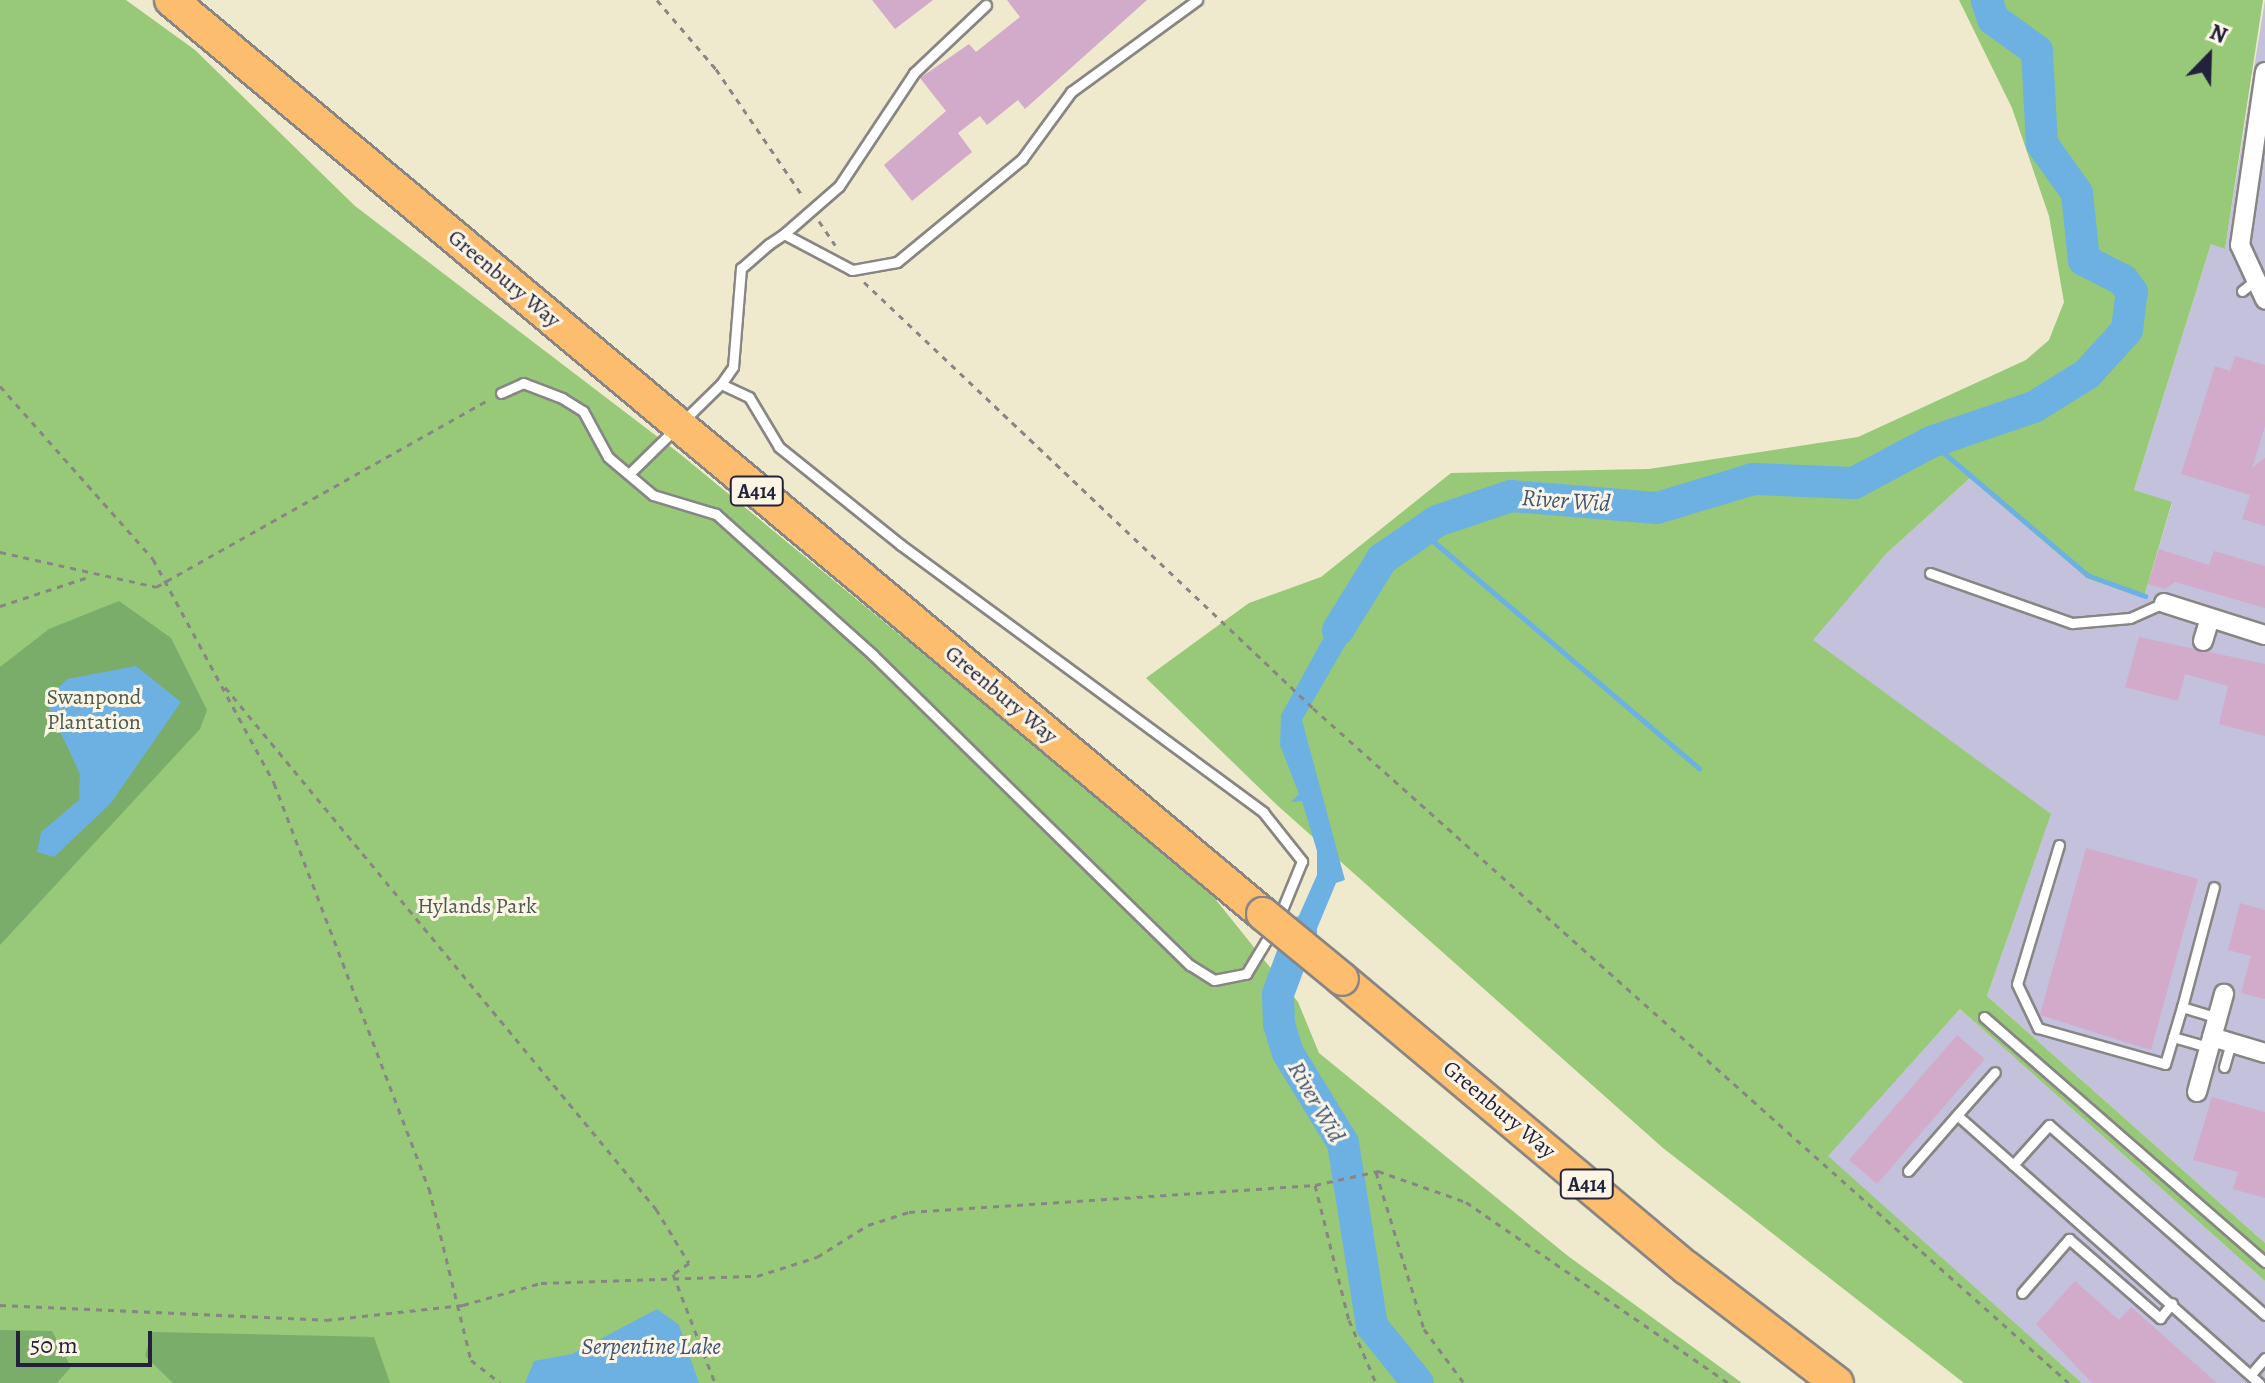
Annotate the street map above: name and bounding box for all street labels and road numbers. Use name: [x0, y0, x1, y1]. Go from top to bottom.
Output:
street label: Greenbury Way: [442, 224, 566, 334]
road number: A414: [729, 475, 785, 507]
street label: Greenbury Way: [939, 640, 1063, 750]
street label: Greenbury Way: [1437, 1055, 1561, 1165]
road number: A414: [1559, 1168, 1615, 1200]

